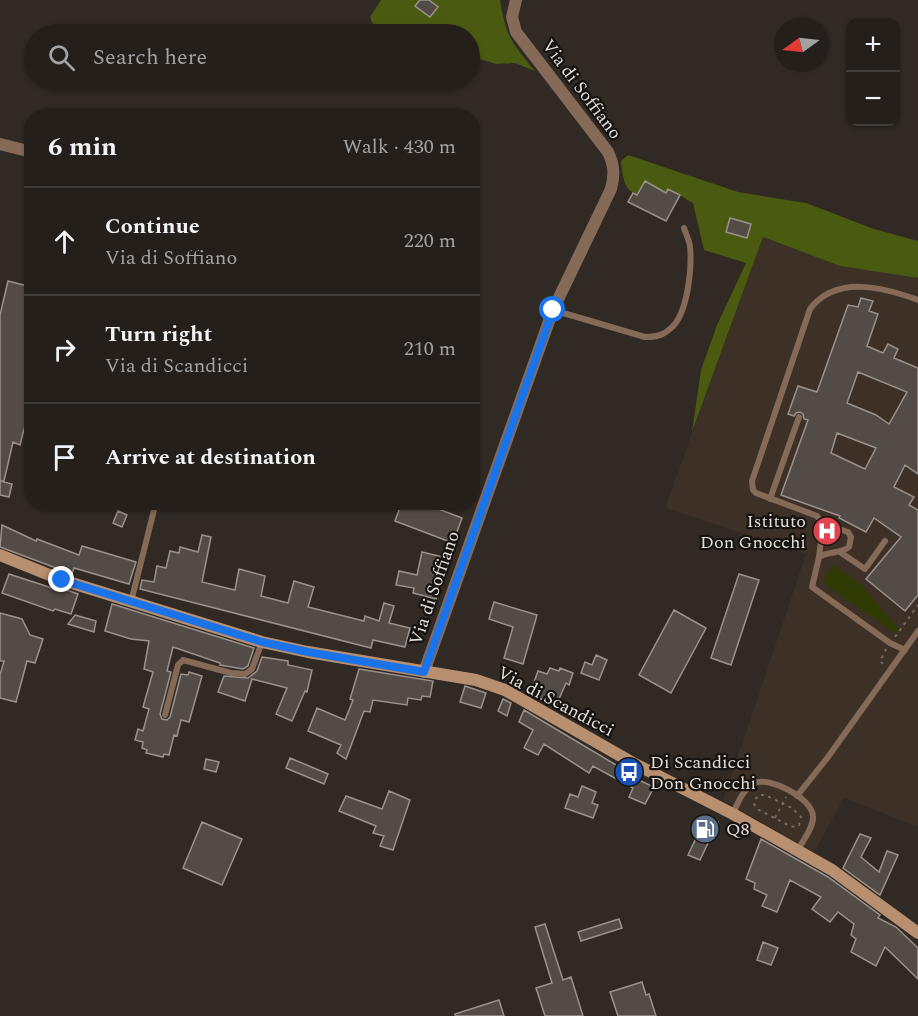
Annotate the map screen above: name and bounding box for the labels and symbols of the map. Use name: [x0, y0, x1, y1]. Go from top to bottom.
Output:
north arrow: [774, 18, 828, 72]
street label: Via di Soffiano: [535, 34, 628, 145]
route start: [539, 296, 565, 322]
place label: Istituto Don Gnocchi: [700, 508, 806, 556]
hospital icon: Istituto Don Gnocchi: [811, 515, 843, 547]
street label: Via di Soffiano: [402, 527, 467, 649]
route end: [48, 566, 74, 592]
street label: Via di Scandicci: [493, 659, 619, 744]
place label: Di Scandicci Don Gnocchi: [650, 749, 756, 797]
bus stop icon: Di Scandicci Don Gnocchi: [613, 756, 645, 788]
fuel station icon: Q8: [689, 813, 721, 845]
place label: Q8: [726, 816, 750, 843]

